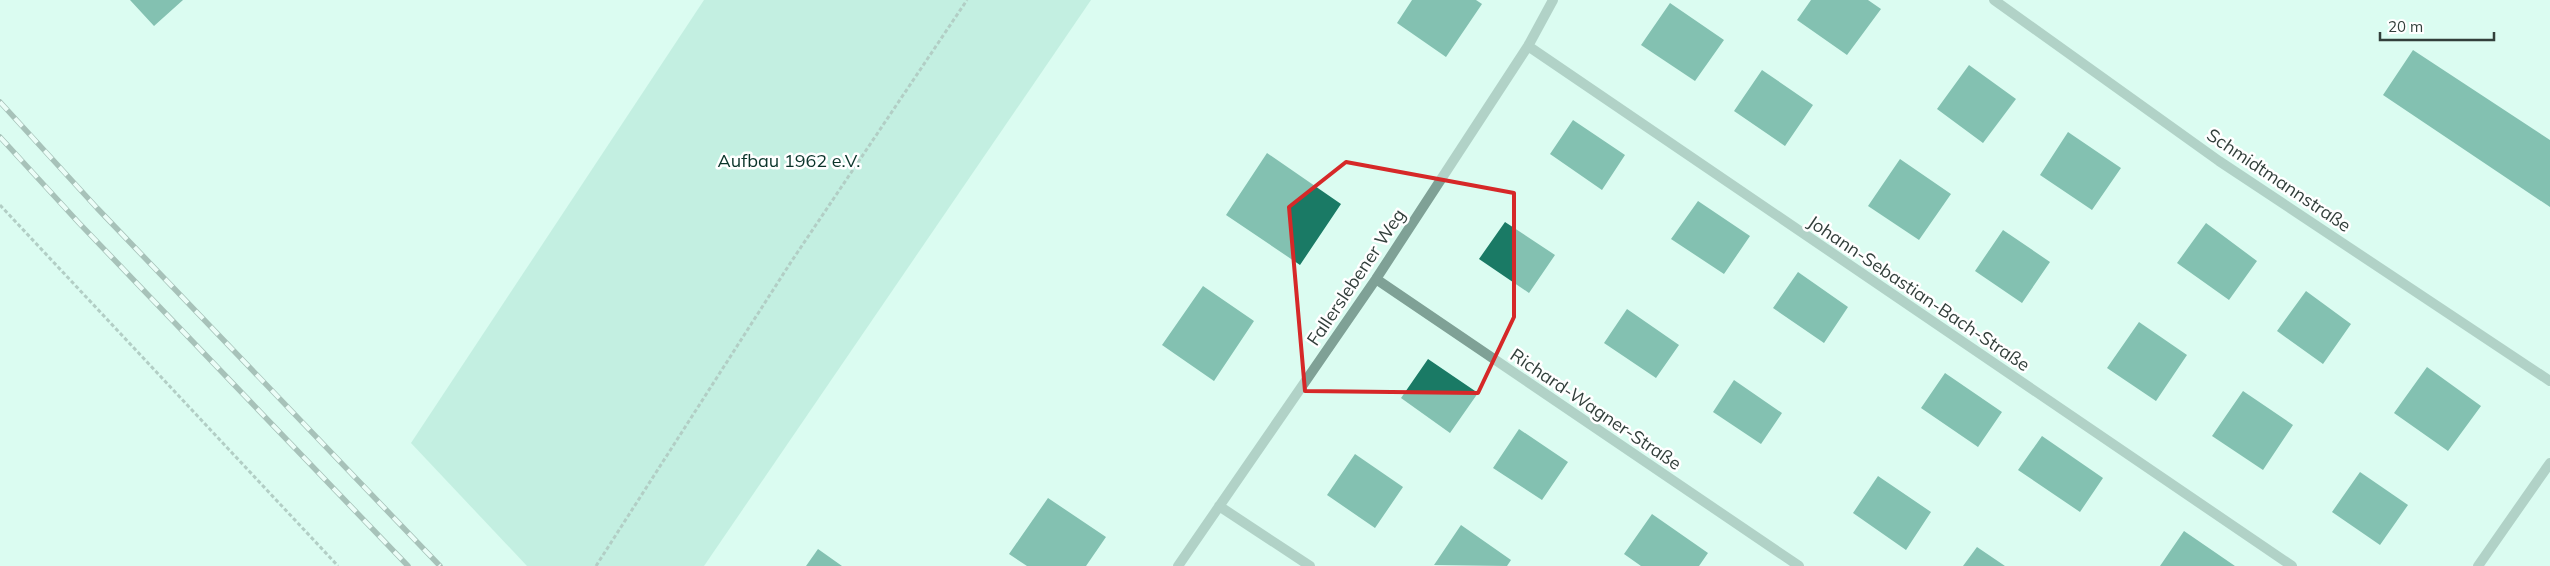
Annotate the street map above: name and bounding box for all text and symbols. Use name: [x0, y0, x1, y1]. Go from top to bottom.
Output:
scale bar: [2380, 10, 2494, 42]
text: 20 m: [2388, 17, 2423, 36]
street label: Schmidtmannstraße: [2202, 123, 2356, 237]
park label: Aufbau 1962 e.V.: [718, 149, 860, 172]
street label: Fallerslebener Weg: [1302, 204, 1410, 350]
street label: Johann-Sebastian-Bach-Straße: [1804, 210, 2034, 376]
street label: Richard-Wagner-Straße: [1506, 343, 1686, 475]

